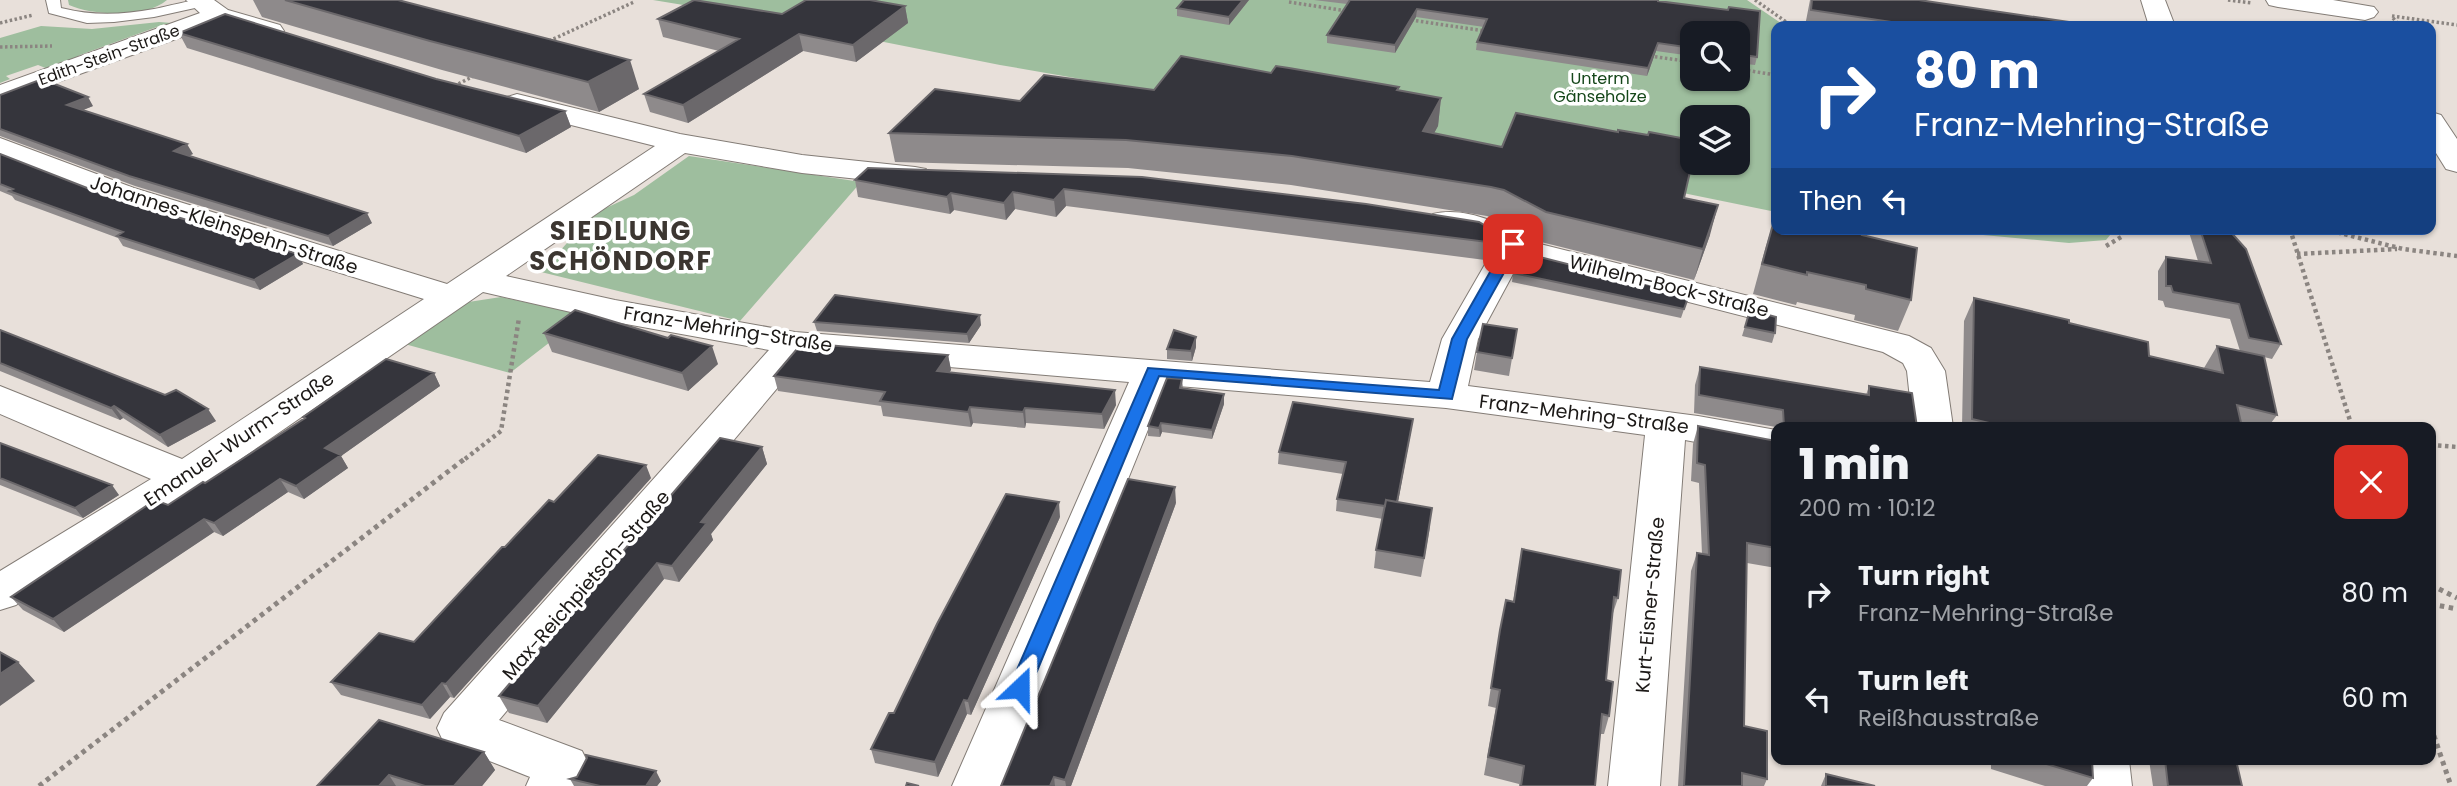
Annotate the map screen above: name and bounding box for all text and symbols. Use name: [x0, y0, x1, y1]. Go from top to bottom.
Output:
street label: Edith-Stein-Straße: [35, 19, 183, 91]
map controls: [1680, 21, 1750, 175]
button: search: [1680, 21, 1750, 91]
text: 80 m: [1914, 37, 2040, 105]
icon: right: [1799, 49, 1890, 140]
park label: Unterm Gänseholze: [1553, 67, 1647, 108]
text: Franz-Mehring-Straße: [1914, 102, 2269, 147]
button: layers: [1680, 105, 1750, 175]
street label: Johannes-Kleinspehn-Straße: [86, 169, 362, 281]
icon: left: [1876, 182, 1914, 220]
text: Then: [1799, 183, 1862, 219]
district label: SIEDLUNG SCHÖNDORF: [529, 213, 713, 279]
pin: [1483, 214, 1543, 274]
icon: arrive: [1494, 225, 1532, 263]
street label: Wilhelm-Bock-Straße: [1566, 248, 1772, 324]
street label: Franz-Mehring-Straße: [622, 299, 834, 359]
street label: Emanuel-Wurm-Straße: [139, 365, 339, 513]
street label: Franz-Mehring-Straße: [1478, 388, 1690, 440]
text: 1 min: [1799, 435, 1910, 494]
button: close: [2334, 445, 2408, 519]
street label: Max-Reichpietsch-Straße: [496, 484, 676, 686]
text: 200 m · 10:12: [1799, 492, 1935, 524]
street label: Kurt-Eisner-Straße: [1629, 516, 1671, 694]
text: Turn right: [1858, 558, 1990, 594]
icon: right: [1799, 575, 1837, 613]
text: 80 m: [2342, 575, 2408, 611]
text: Franz-Mehring-Straße: [1858, 597, 2113, 629]
position arrow: [983, 651, 1057, 725]
text: Turn left: [1858, 663, 1969, 699]
icon: left: [1799, 680, 1837, 718]
text: 60 m: [2341, 680, 2408, 716]
text: Reißhausstraße: [1858, 702, 2039, 734]

